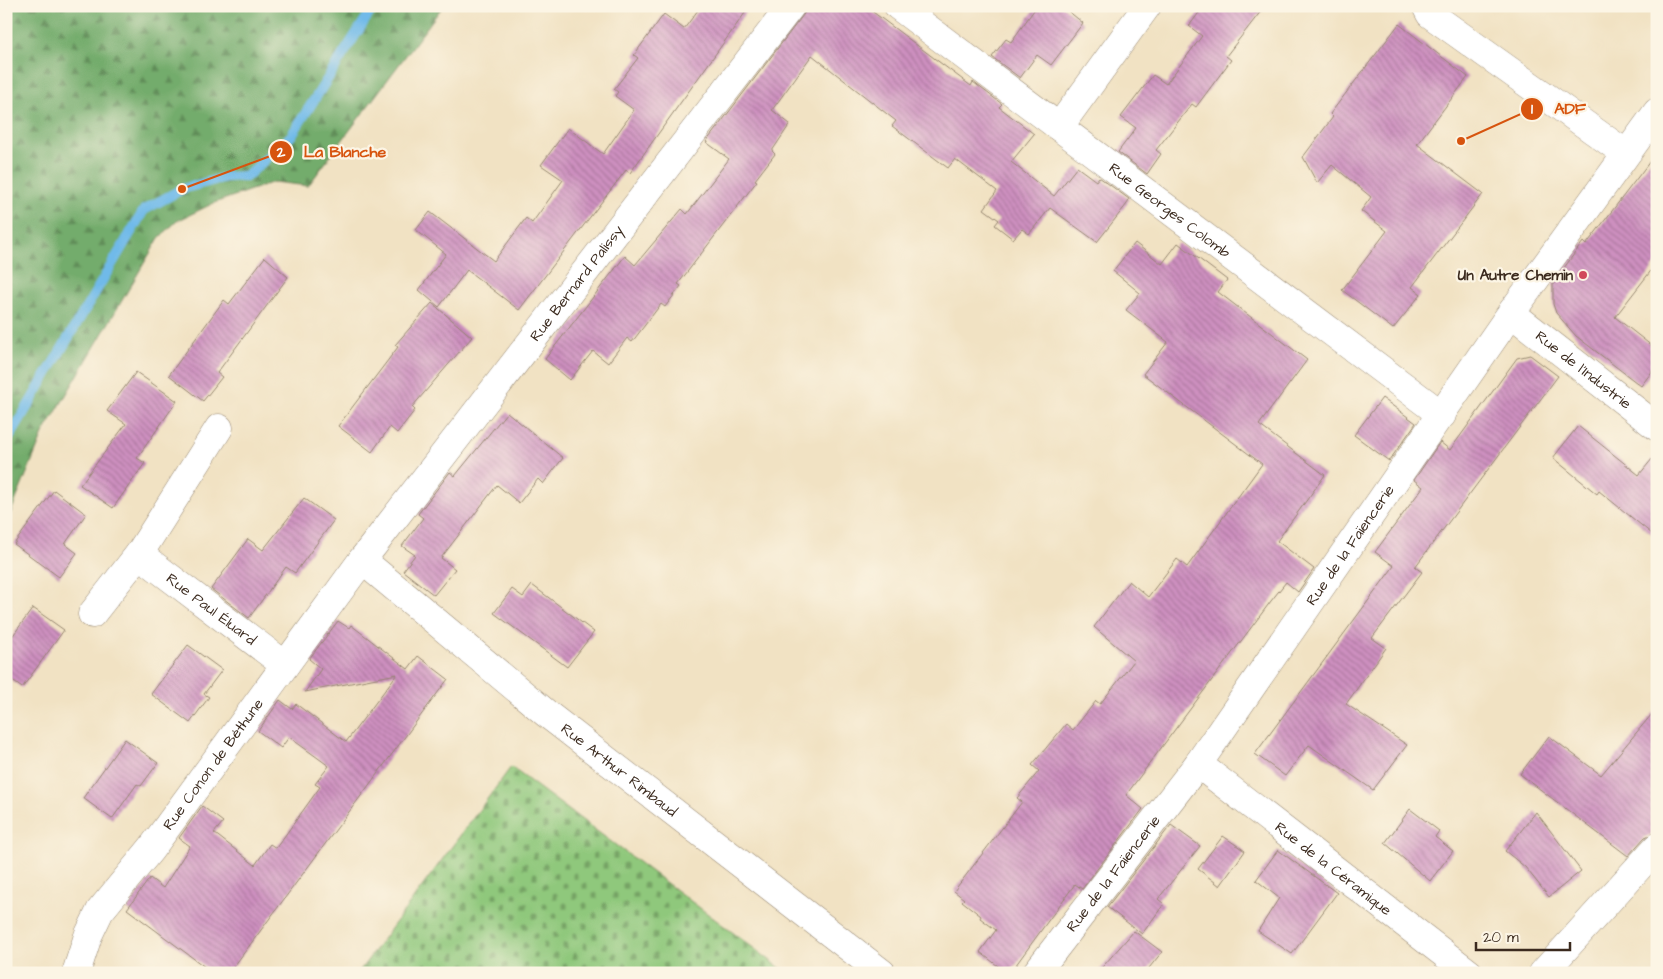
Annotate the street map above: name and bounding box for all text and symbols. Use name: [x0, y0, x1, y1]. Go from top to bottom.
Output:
callout: ADF: [1519, 93, 1596, 124]
text: ADF: [1554, 98, 1587, 120]
text: 1: [1531, 99, 1533, 120]
callout: La Blanche: [269, 136, 396, 167]
text: La Blanche: [304, 141, 387, 163]
text: 2: [276, 142, 286, 163]
street label: Rue Georges Colomb: [1104, 158, 1235, 264]
street label: Rue Bernard Palissy: [525, 221, 629, 346]
place label: Un Autre Chemin: [1458, 265, 1573, 286]
marker: Un Autre Chemin: [1577, 269, 1589, 281]
street label: Rue de l'Industrie: [1531, 326, 1636, 414]
street label: Rue de la Faïencerie: [1301, 481, 1400, 610]
street label: Rue Paul Éluard: [162, 568, 261, 651]
street label: Rue Conon de Béthune: [158, 694, 269, 835]
street label: Rue Arthur Rimbaud: [556, 719, 682, 822]
street label: Rue de la Faïencerie: [1062, 811, 1166, 936]
street label: Rue de la Céramique: [1270, 817, 1396, 921]
scale bar: [1476, 919, 1569, 951]
text: 20 m: [1483, 927, 1519, 948]

